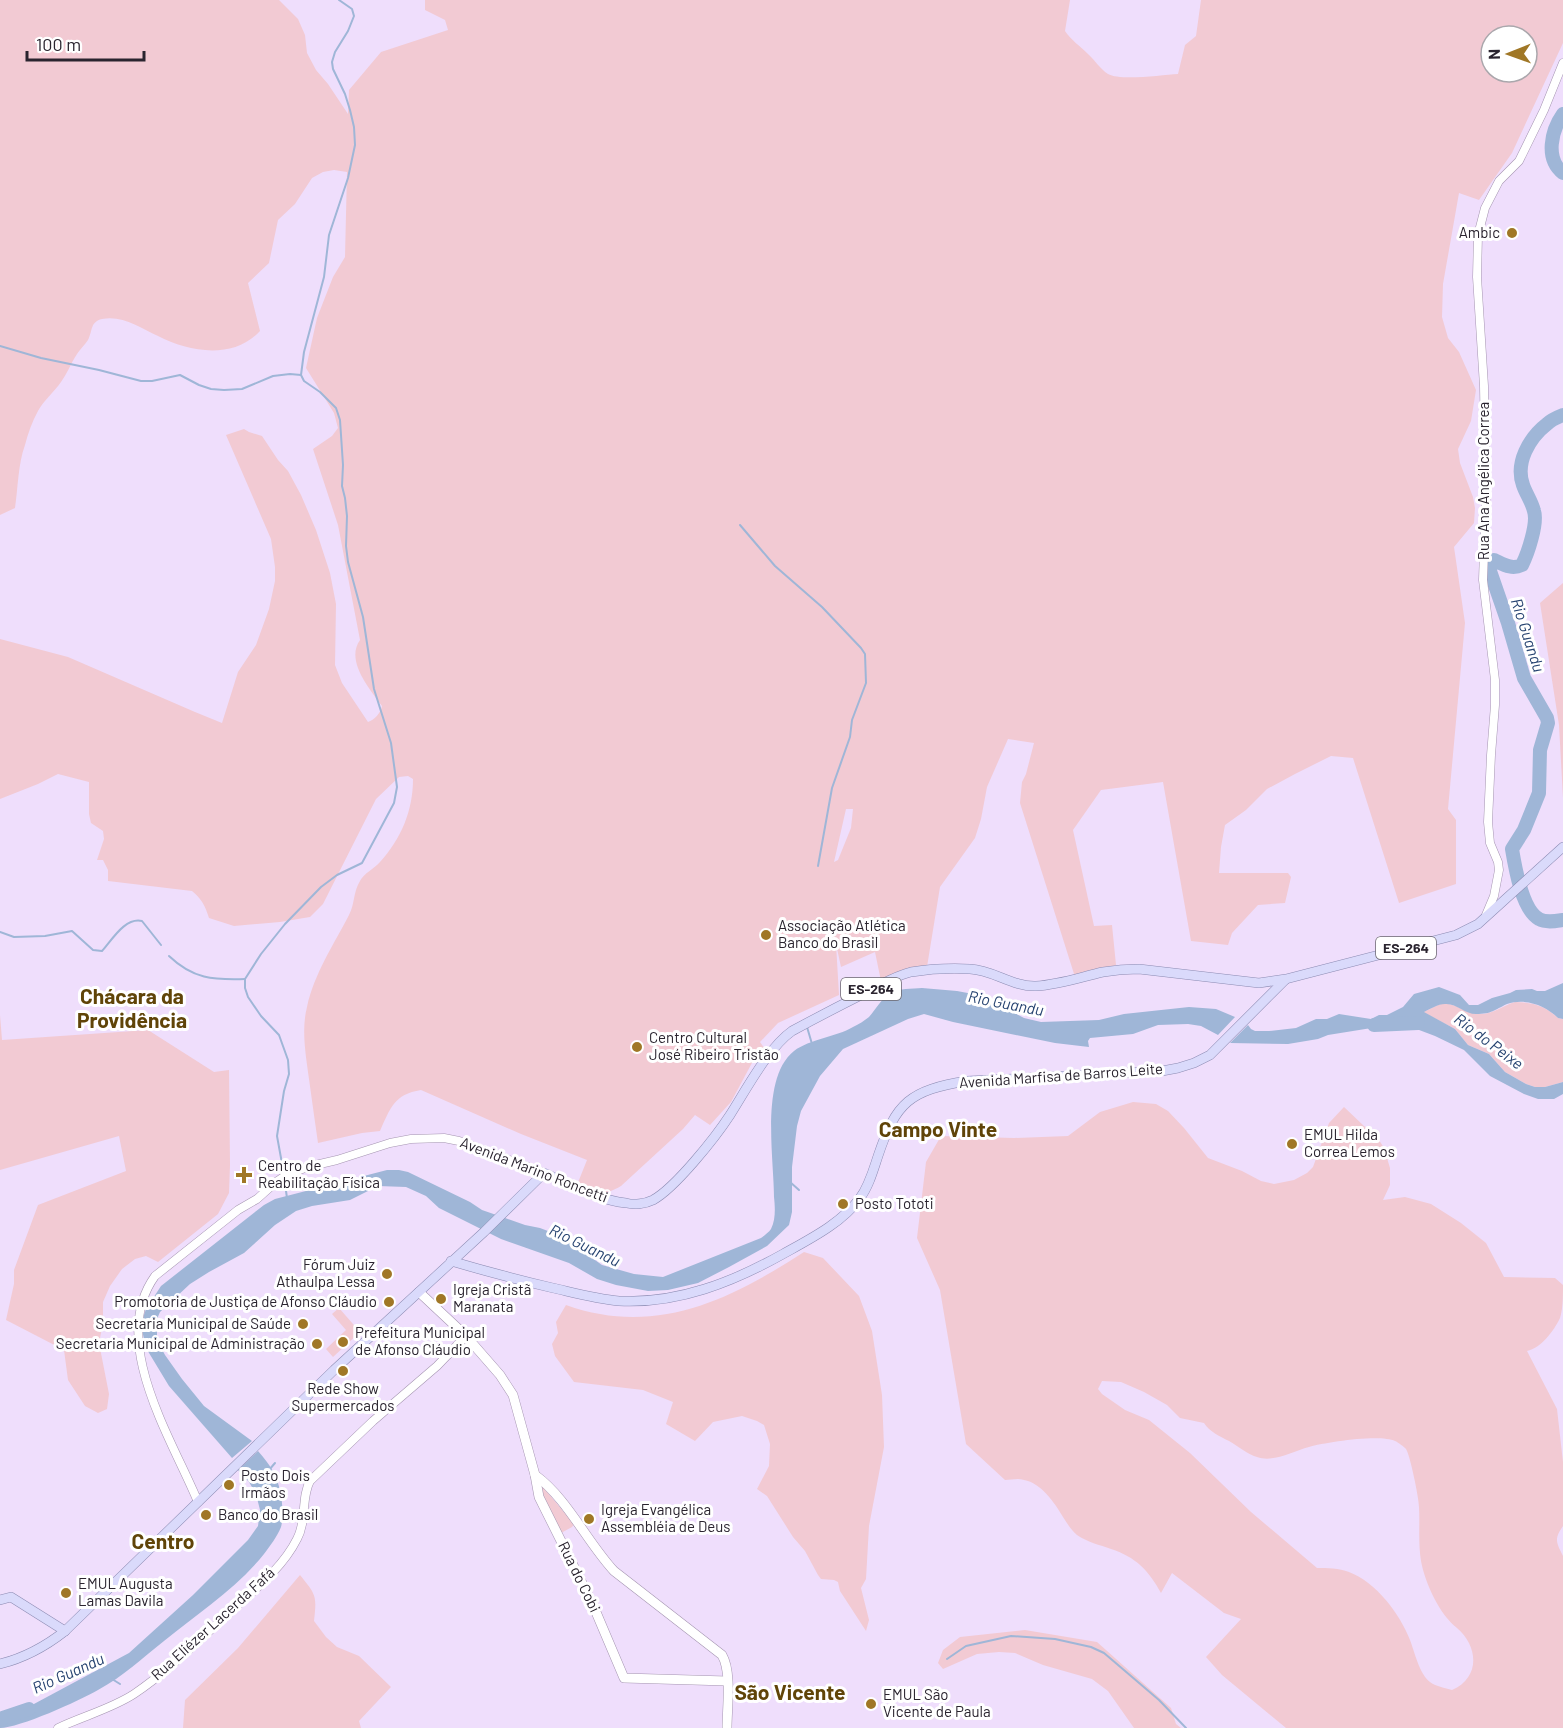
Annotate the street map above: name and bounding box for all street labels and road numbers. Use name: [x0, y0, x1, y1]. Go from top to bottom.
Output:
street label: Rua Ana Angélica Correa: [1474, 402, 1492, 560]
road number: ES-264: [1376, 937, 1436, 959]
road number: ES-264: [841, 978, 901, 1000]
street label: Avenida Marfisa de Barros Leite: [958, 1059, 1163, 1091]
street label: Avenida Marino Roncetti: [458, 1133, 611, 1206]
street label: Rua do Cobi: [555, 1538, 605, 1615]
street label: Rua Eliézer Lacerda Fafá: [147, 1563, 278, 1683]

